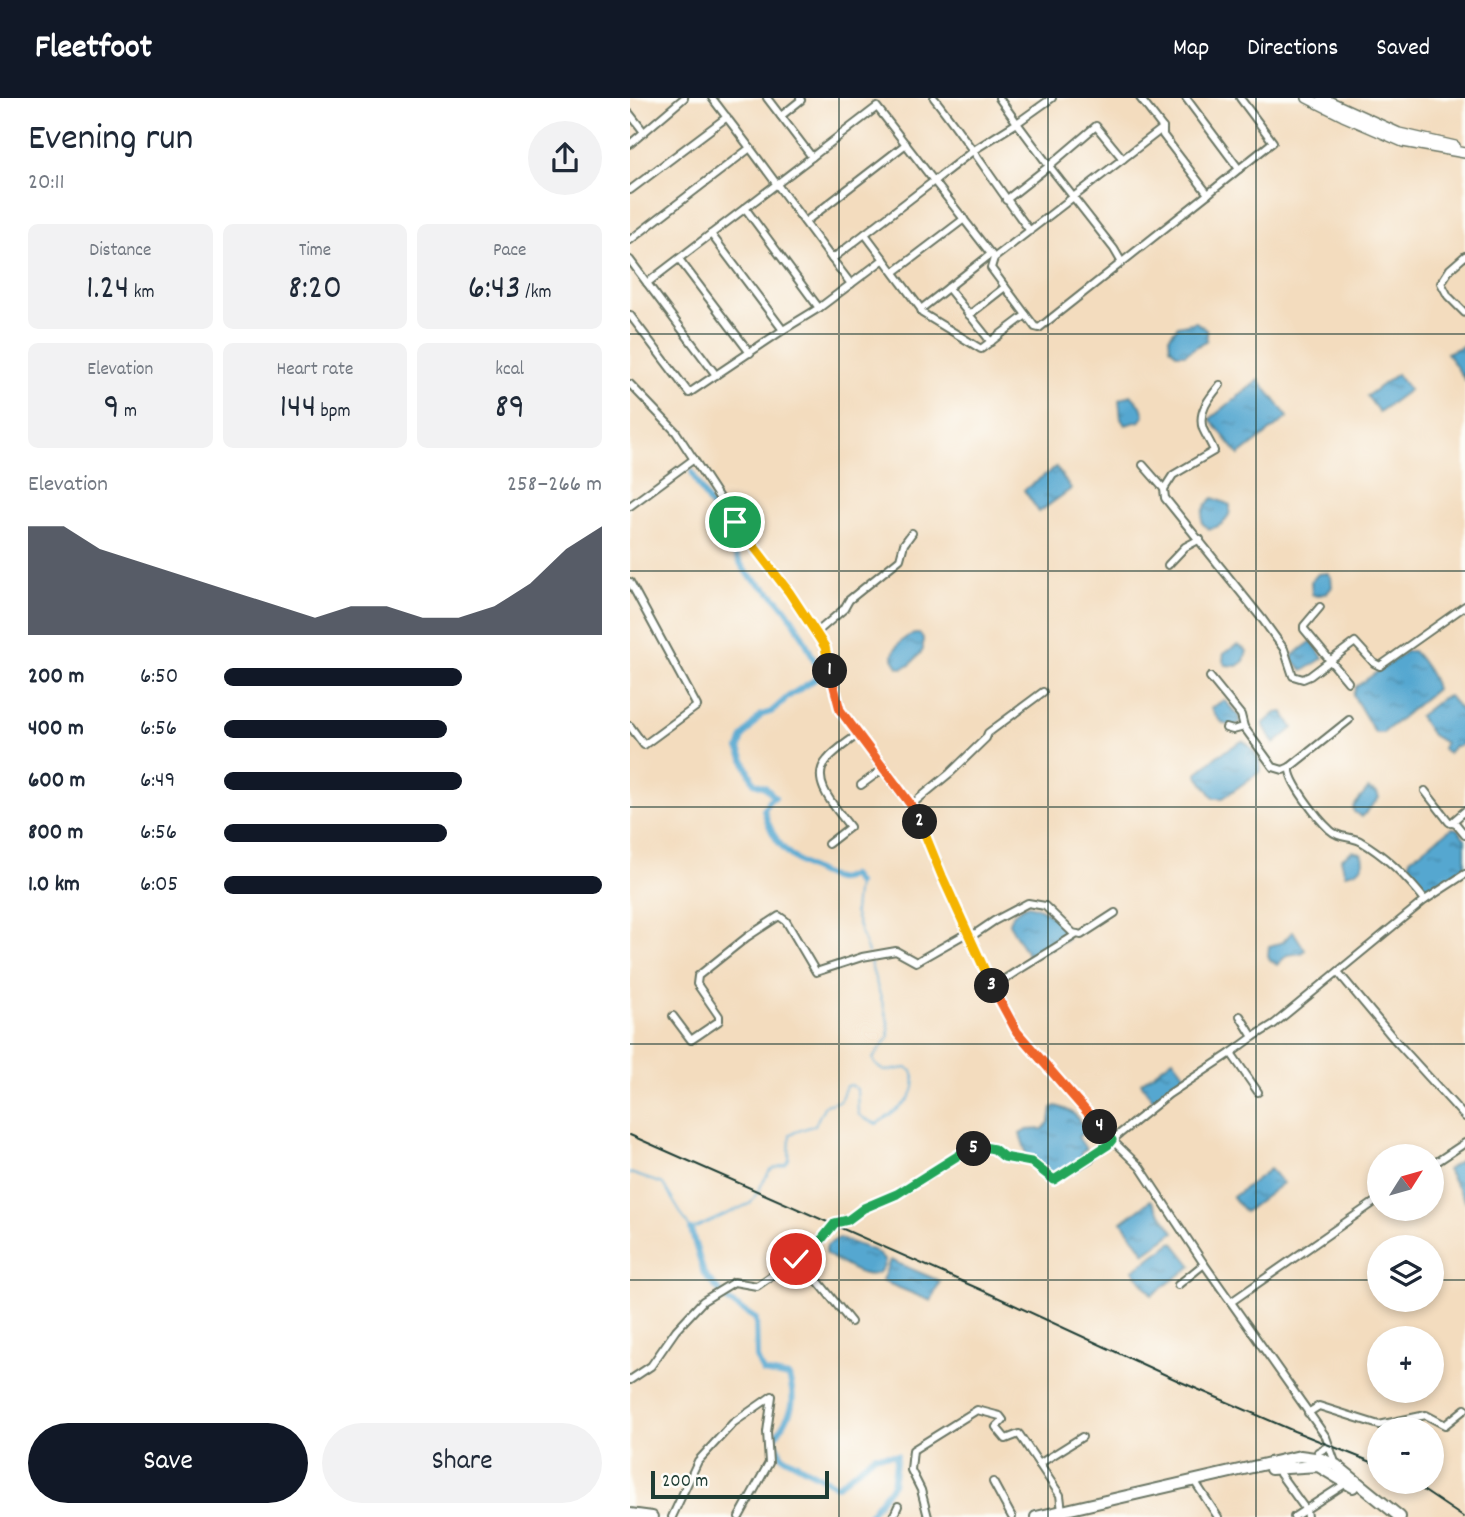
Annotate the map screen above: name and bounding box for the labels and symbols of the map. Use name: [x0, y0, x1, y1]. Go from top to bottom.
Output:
pin: [705, 492, 765, 552]
pin: 1: [812, 654, 848, 688]
pin: 2: [902, 804, 938, 840]
pin: 3: [974, 968, 1010, 1004]
pin: 4: [1082, 1110, 1118, 1144]
pin: 5: [956, 1132, 992, 1166]
north arrow: [1367, 1144, 1444, 1222]
pin: [766, 1229, 826, 1289]
scale bar: [651, 1468, 830, 1500]

